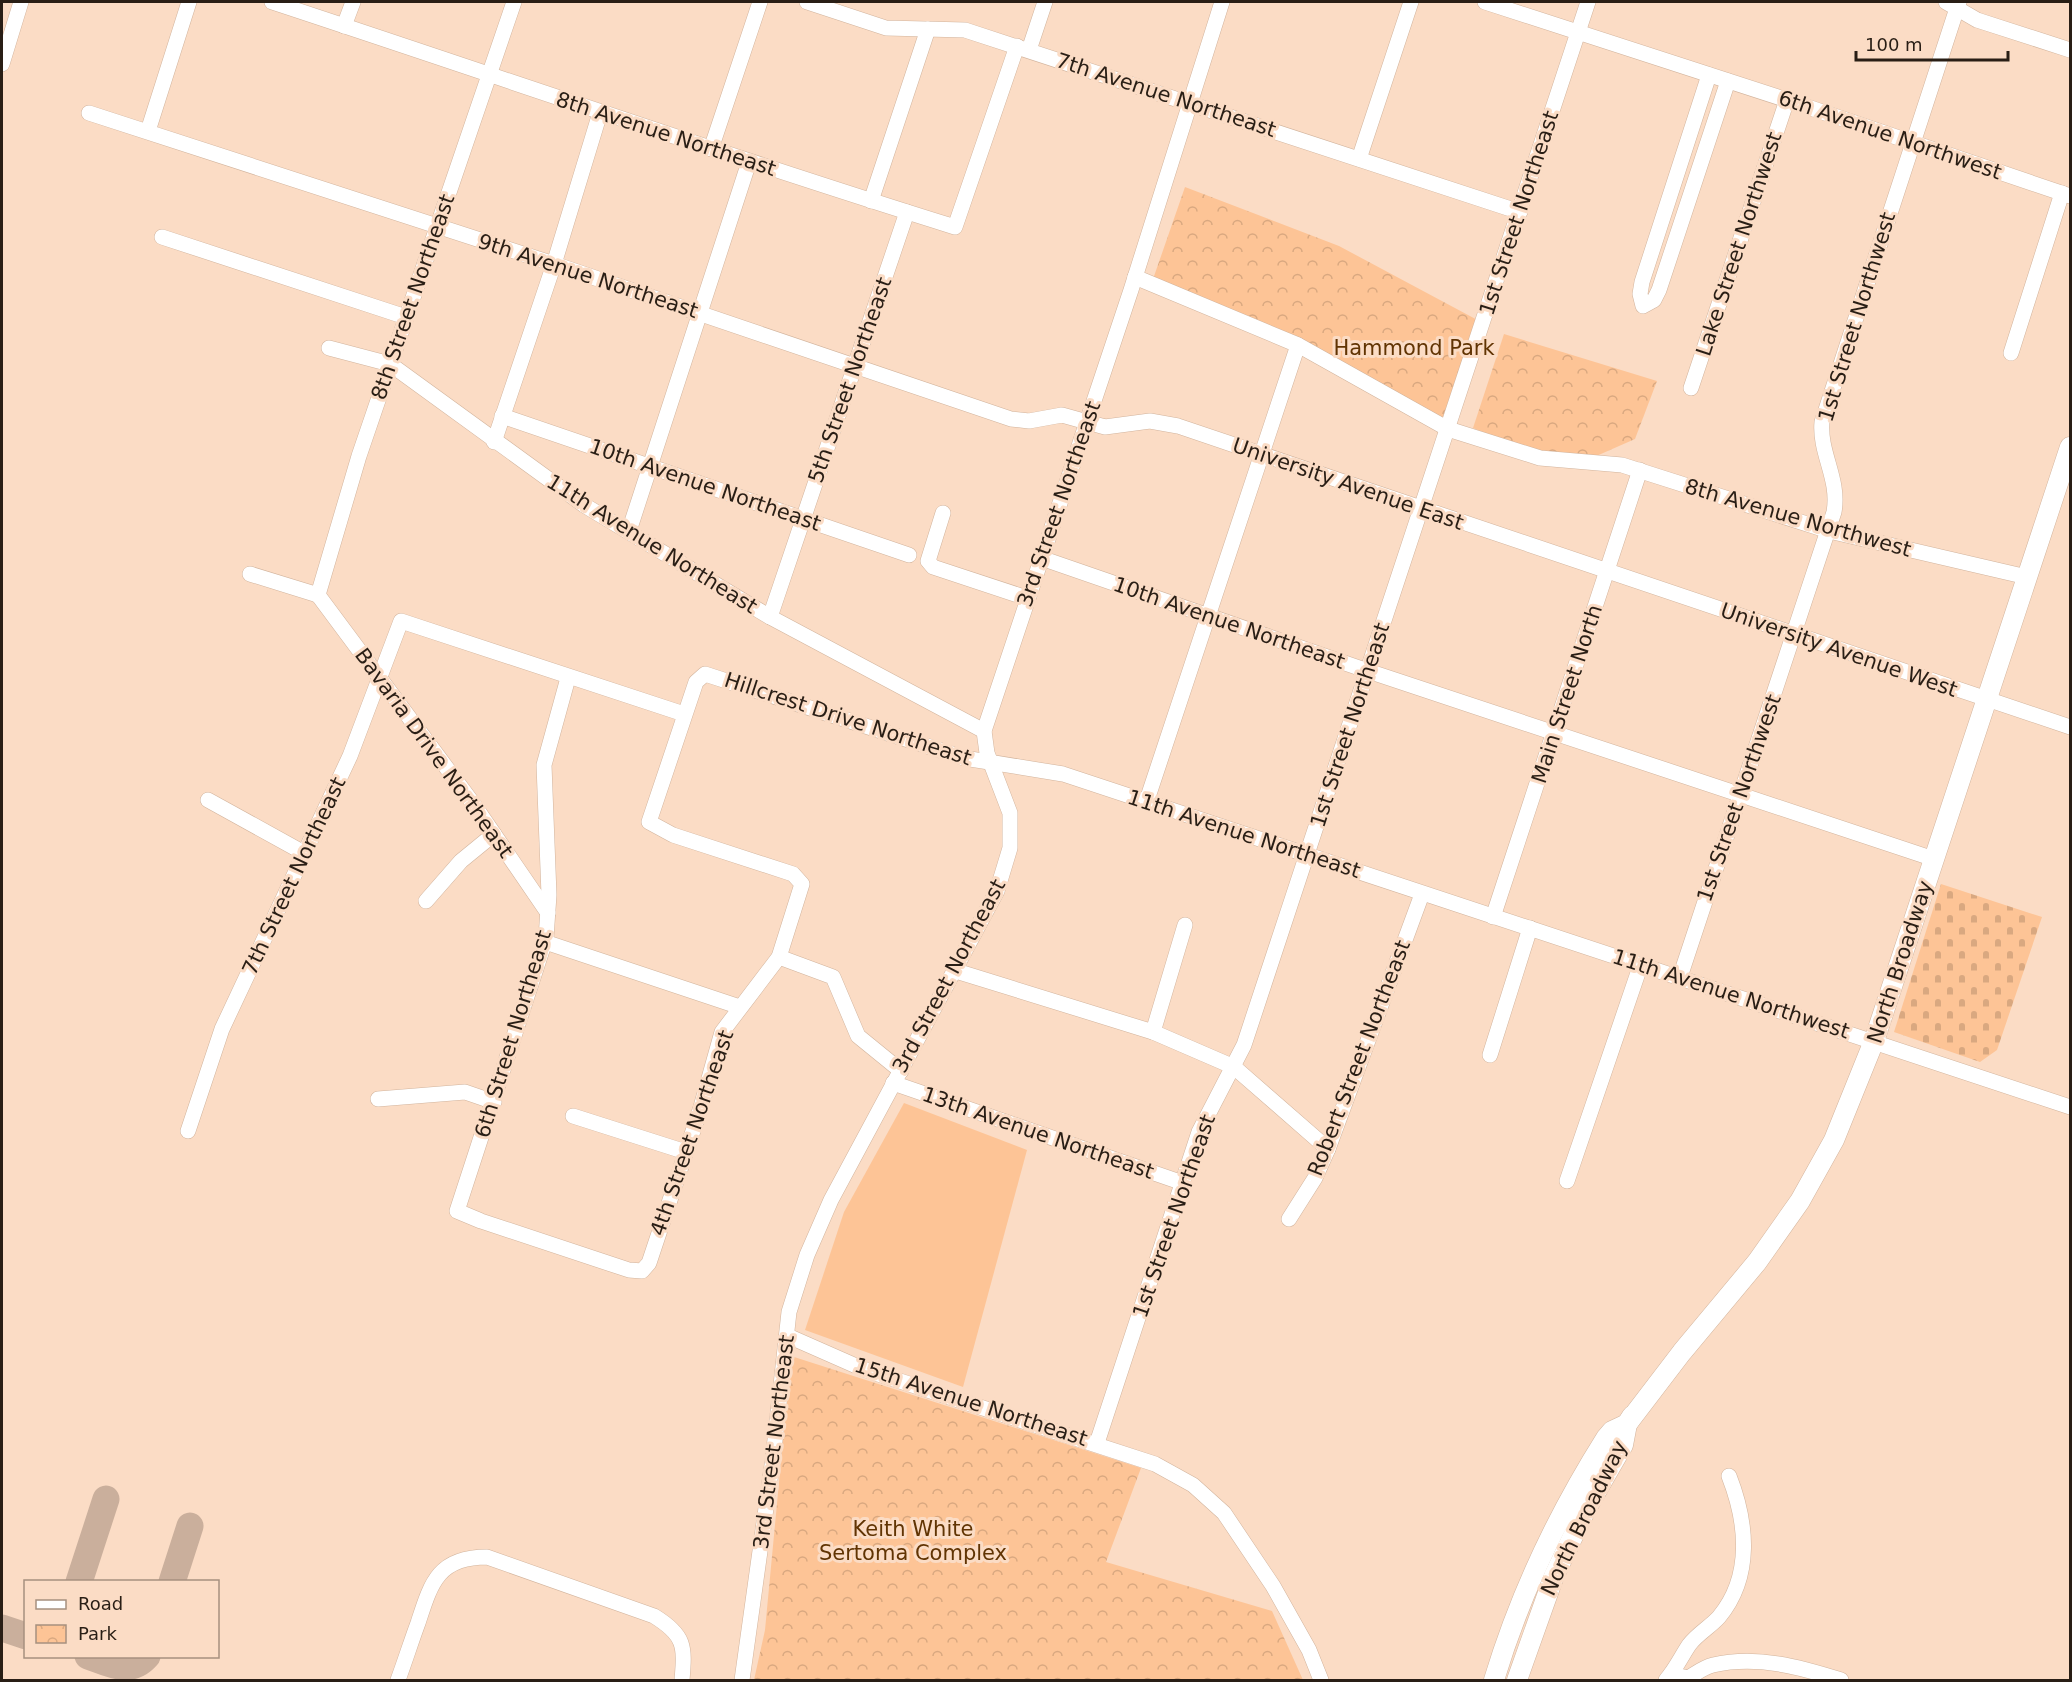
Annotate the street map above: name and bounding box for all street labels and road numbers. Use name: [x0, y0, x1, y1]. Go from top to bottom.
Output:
street label: 7th Avenue Northeast: [1053, 48, 1279, 142]
street label: 6th Avenue Northwest: [1775, 86, 2005, 184]
street label: 8th Avenue Northeast: [553, 87, 779, 181]
street label: 1st Street Northeast: [1475, 108, 1563, 318]
street label: Lake Street Northwest: [1691, 129, 1787, 359]
street label: 8th Street Northeast: [367, 191, 459, 403]
street label: 1st Street Northwest: [1814, 209, 1900, 425]
street label: 9th Avenue Northeast: [475, 229, 701, 323]
street label: 5th Street Northeast: [804, 274, 896, 486]
street label: 3rd Street Northeast: [1013, 398, 1105, 610]
street label: University Avenue East: [1229, 433, 1467, 535]
street label: 10th Avenue Northeast: [586, 434, 824, 536]
street label: 11th Avenue Northeast: [542, 469, 762, 619]
street label: 8th Avenue Northwest: [1682, 474, 1914, 562]
street label: 10th Avenue Northeast: [1110, 572, 1348, 674]
street label: University Avenue West: [1717, 598, 1961, 702]
street label: Main Street North: [1527, 602, 1607, 786]
street label: 1st Street Northeast: [1306, 620, 1394, 830]
street label: Bavaria Drive Northeast: [350, 644, 518, 862]
street label: Hillcrest Drive Northeast: [722, 668, 974, 770]
street label: 1st Street Northwest: [1692, 691, 1786, 905]
street label: 7th Street Northeast: [238, 773, 350, 979]
street label: 11th Avenue Northeast: [1125, 785, 1363, 883]
street label: 3rd Street Northeast: [888, 875, 1010, 1077]
street label: North Broadway: [1862, 878, 1938, 1046]
street label: 6th Street Northeast: [470, 927, 556, 1141]
street label: Robert Street Northeast: [1303, 937, 1415, 1179]
street label: 11th Avenue Northwest: [1610, 944, 1852, 1044]
street label: 4th Street Northeast: [646, 1027, 738, 1239]
street label: 13th Avenue Northeast: [919, 1082, 1157, 1184]
street label: 1st Street Northeast: [1128, 1111, 1220, 1321]
street label: 3rd Street Northeast: [749, 1333, 799, 1551]
street label: 15th Avenue Northeast: [852, 1353, 1090, 1451]
street label: North Broadway: [1536, 1437, 1632, 1599]

